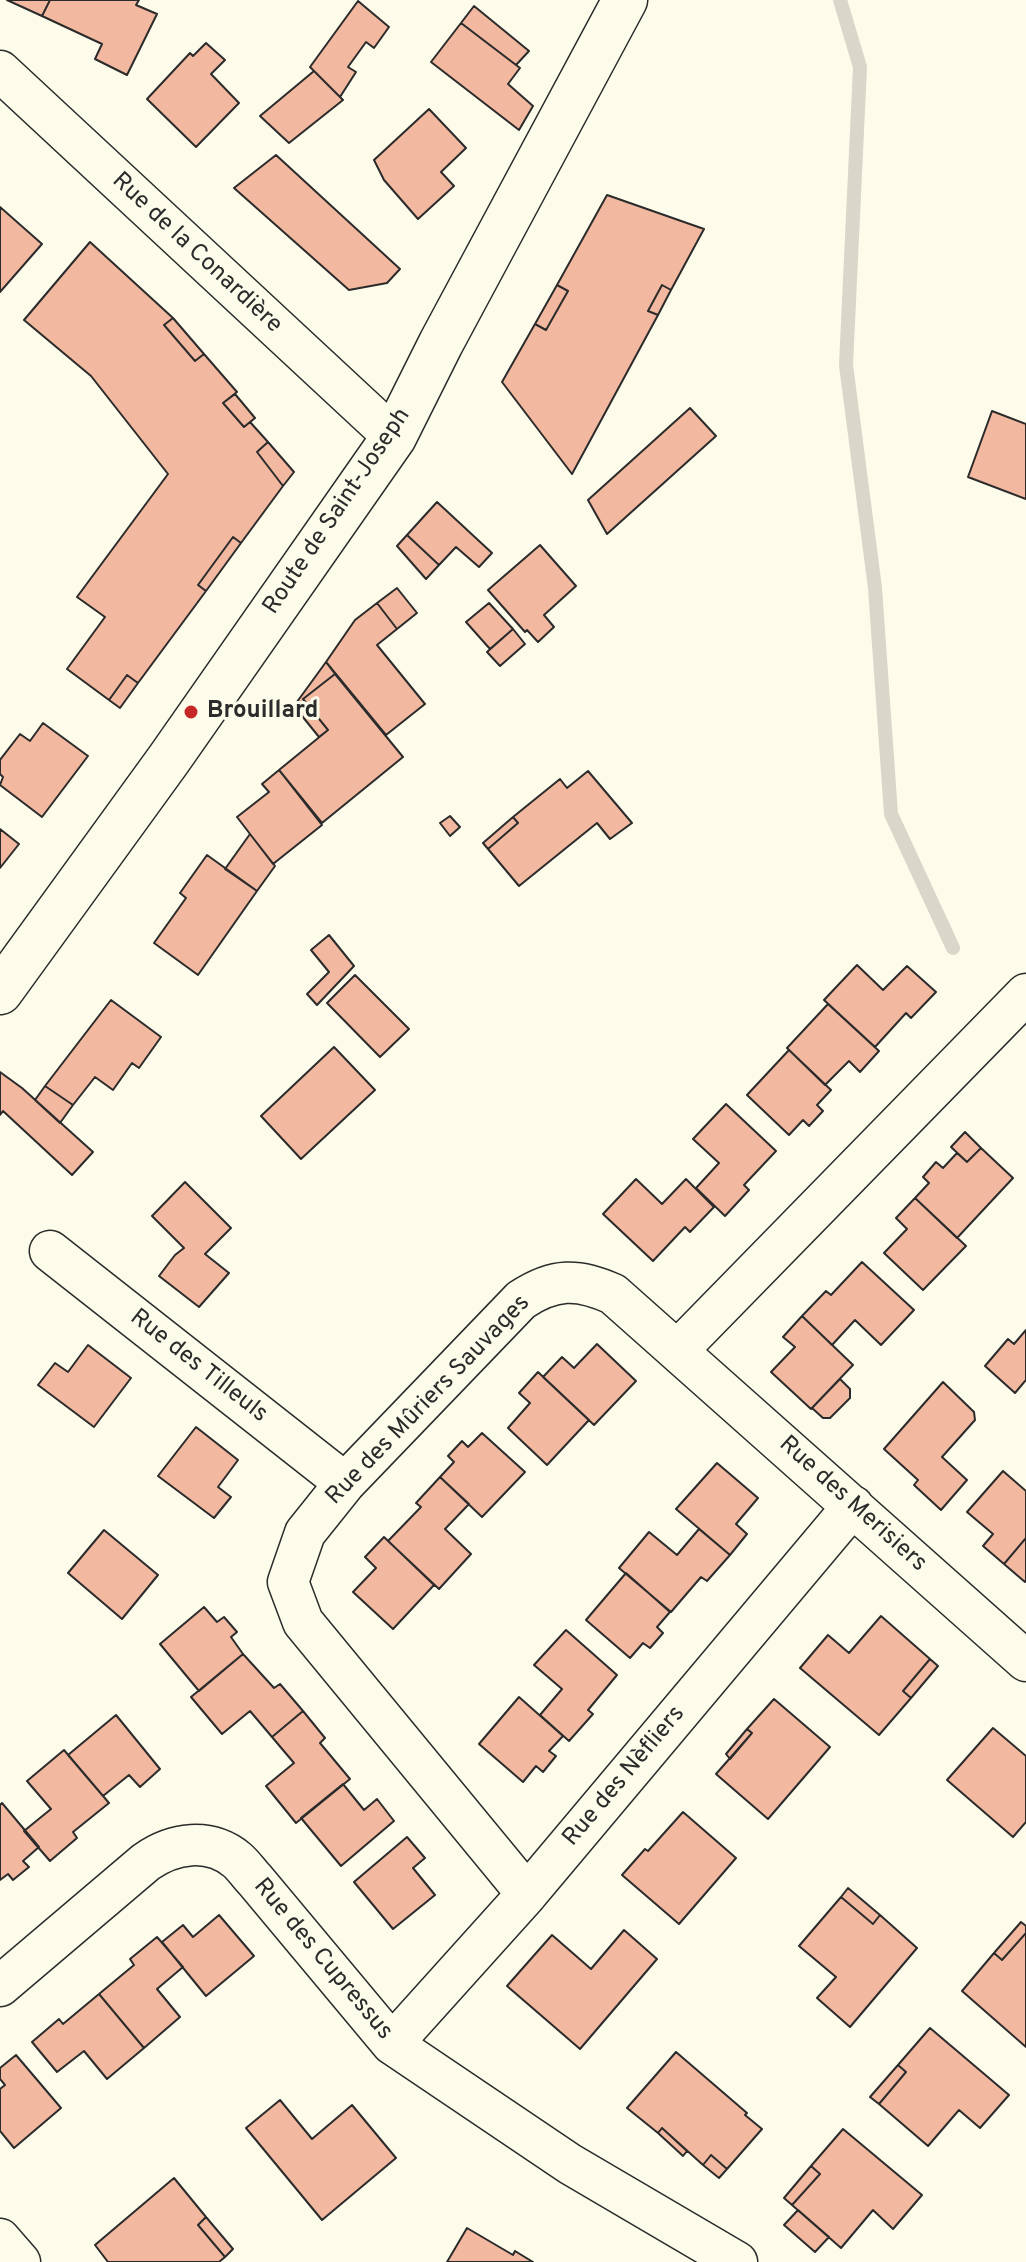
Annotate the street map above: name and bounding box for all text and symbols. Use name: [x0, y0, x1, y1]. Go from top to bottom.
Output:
street label: Rue de la Conardière: [105, 168, 287, 340]
street label: Route de Saint-Joseph: [258, 403, 418, 621]
place label: Brouillard: [207, 698, 318, 726]
marker: Brouillard: [182, 703, 200, 721]
street label: Rue des Mûriers Sauvages: [321, 1290, 537, 1512]
street label: Rue des Tilleuls: [123, 1304, 273, 1430]
street label: Rue des Merisiers: [772, 1431, 932, 1579]
street label: Rue des Nèfliers: [558, 1701, 692, 1853]
street label: Rue des Cupressus: [246, 1873, 398, 2047]

